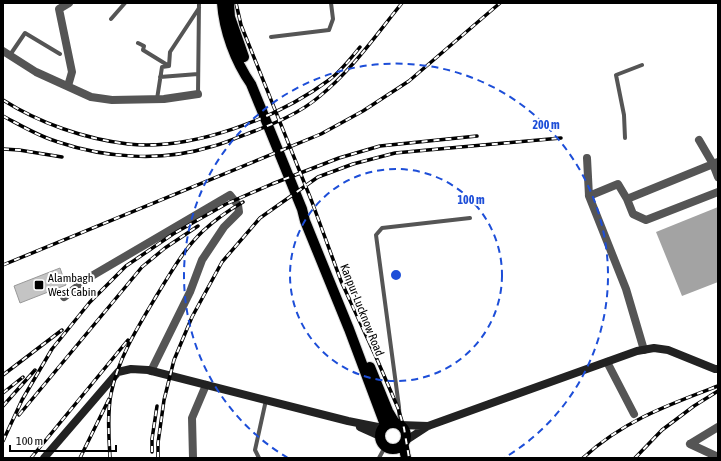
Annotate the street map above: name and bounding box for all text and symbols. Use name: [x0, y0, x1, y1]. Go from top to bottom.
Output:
text: 200 m: [532, 118, 560, 132]
text: 100 m: [457, 193, 485, 207]
street label: Kanpur-Lucknow Road: [337, 262, 387, 358]
centre of rings: [389, 268, 403, 282]
place label: Alambagh West Cabin: [48, 271, 96, 299]
marker: Alambagh West Cabin: [33, 279, 45, 291]
scale bar: [10, 427, 116, 453]
text: 100 m: [16, 434, 43, 448]

